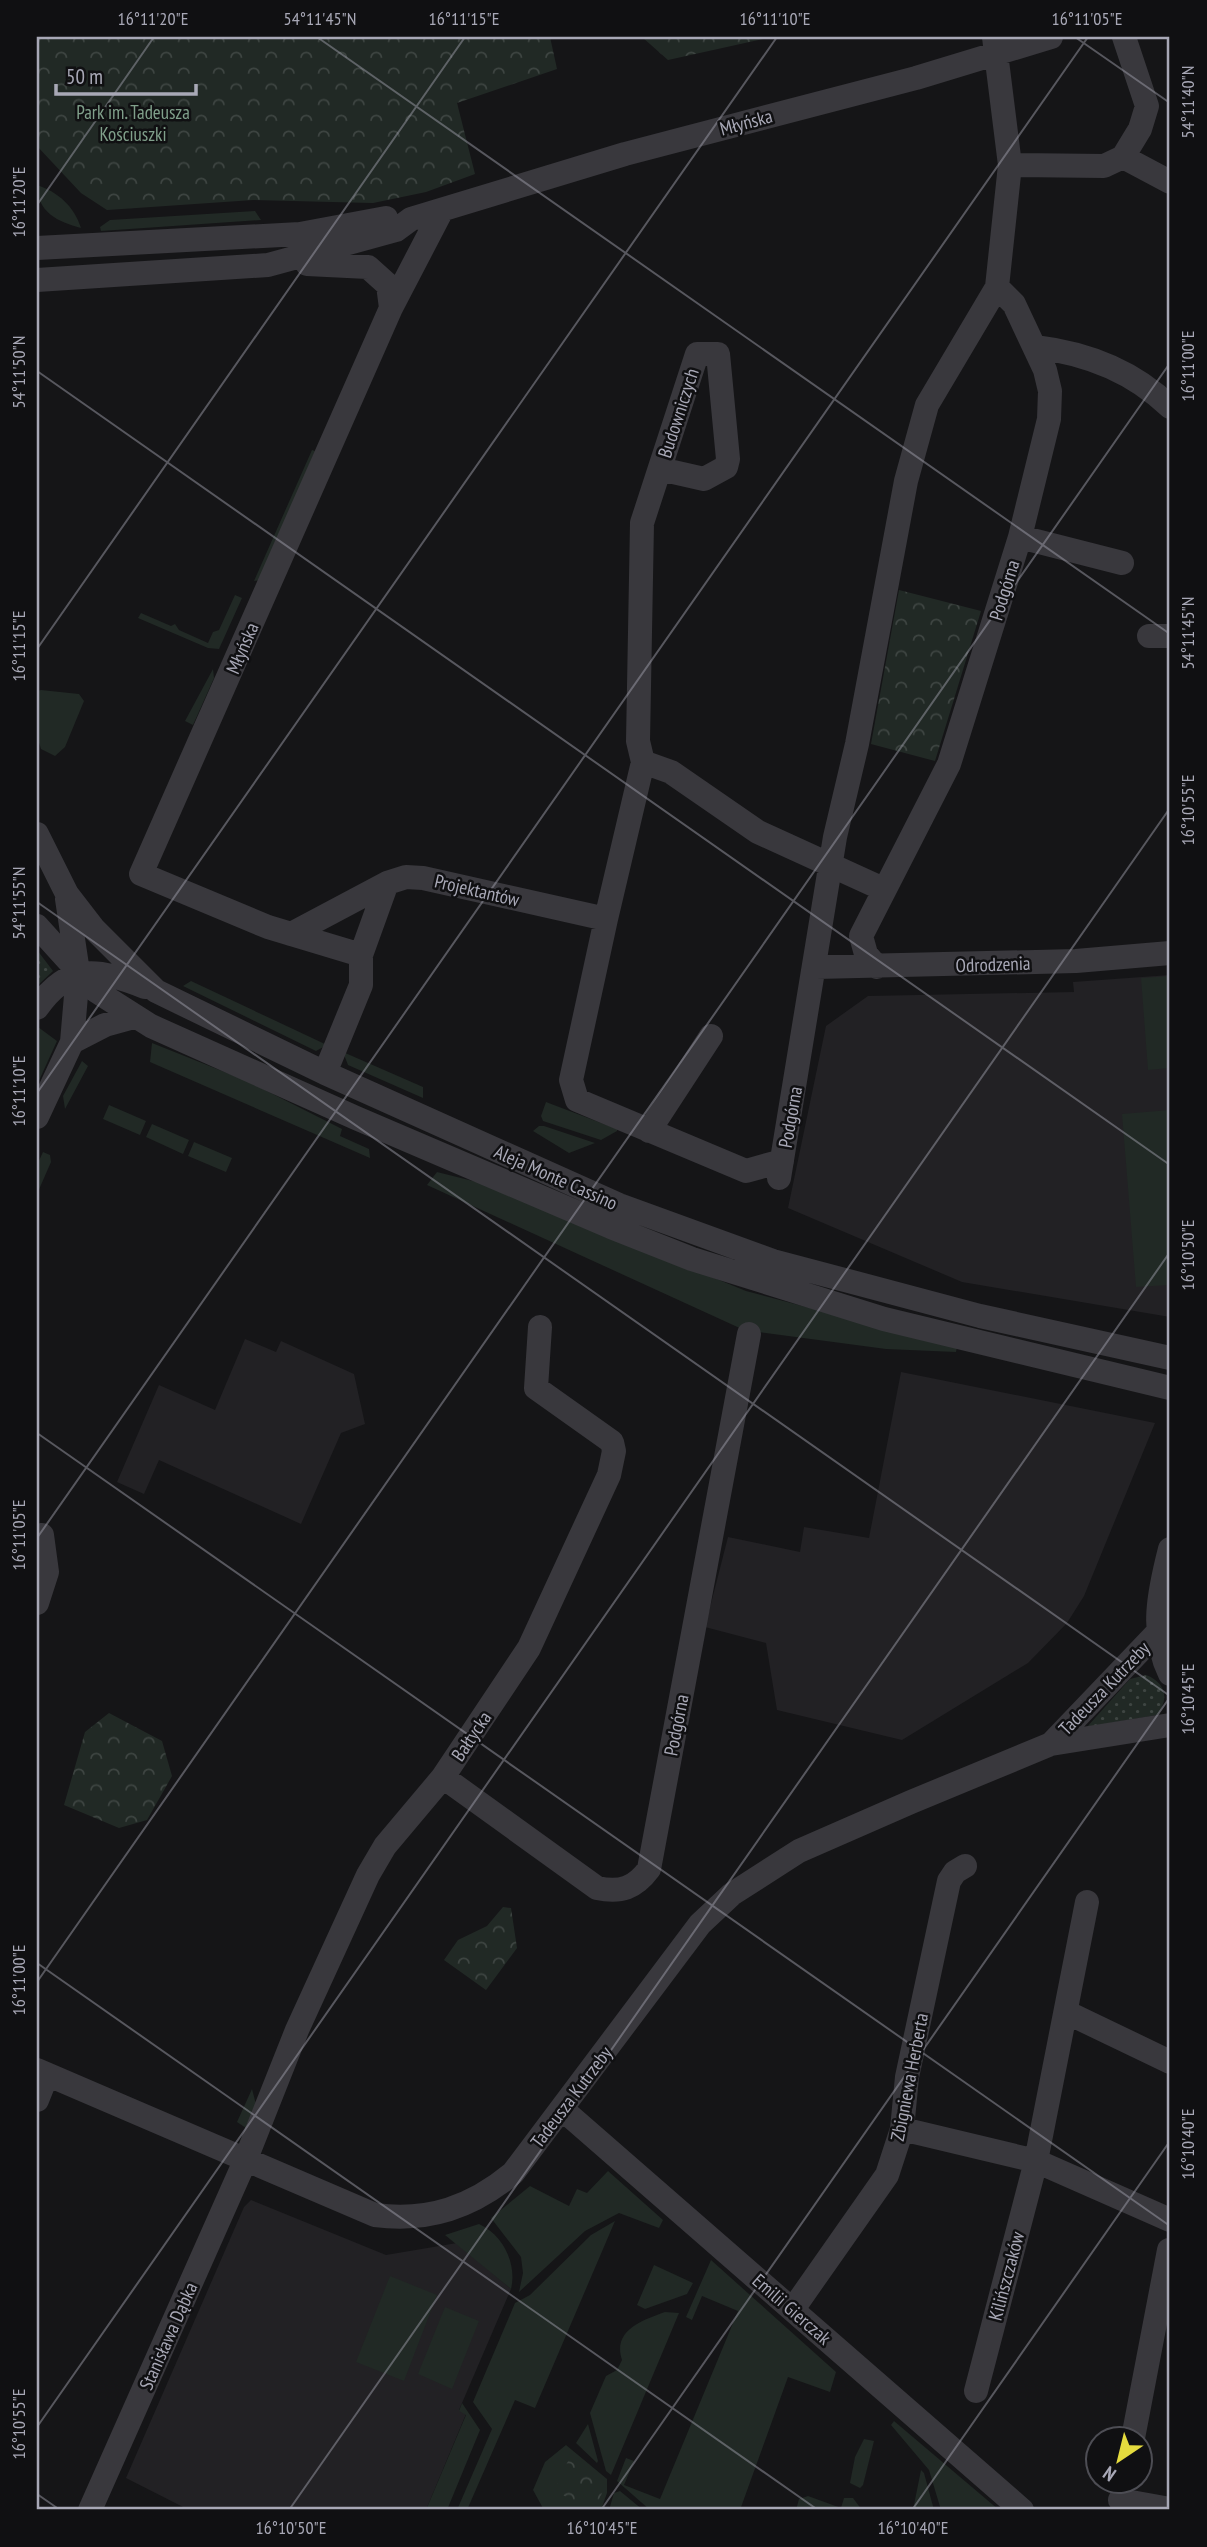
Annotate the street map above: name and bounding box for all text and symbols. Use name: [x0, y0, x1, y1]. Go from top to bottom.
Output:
text: 16°11'20"E: [118, 7, 188, 30]
text: 54°11'45"N: [284, 7, 356, 30]
text: 16°11'15"E: [429, 7, 499, 30]
text: 16°11'10"E: [740, 7, 810, 30]
text: 16°11'05"E: [1052, 7, 1122, 30]
scale bar: [56, 52, 196, 96]
text: 50 m: [66, 63, 103, 90]
text: 54°11'40"N: [1176, 66, 1199, 138]
park label: Park im. Tadeusza Kościuszki: [76, 100, 190, 146]
street label: Młyńska: [717, 103, 775, 141]
text: 16°11'20"E: [7, 167, 30, 237]
text: 16°11'00"E: [1176, 331, 1199, 401]
text: 54°11'50"N: [7, 336, 30, 408]
street label: Budowniczych: [652, 365, 704, 461]
street label: Podgórna: [983, 557, 1025, 623]
text: 54°11'45"N: [1176, 597, 1199, 669]
text: 16°11'15"E: [7, 611, 30, 681]
street label: Młyńska: [221, 619, 263, 677]
text: 16°10'55"E: [1176, 775, 1199, 845]
text: 54°11'55"N: [7, 867, 30, 939]
street label: Projektantów: [432, 869, 522, 912]
street label: Odrodzenia: [955, 951, 1031, 977]
text: 16°11'10"E: [7, 1056, 30, 1126]
street label: Podgórna: [773, 1084, 807, 1150]
street label: Aleja Monte Cassino: [491, 1139, 621, 1215]
text: 16°10'50"E: [1176, 1220, 1199, 1290]
text: 16°11'05"E: [7, 1500, 30, 1570]
street label: Tadeusza Kutrzeby: [1053, 1636, 1155, 1740]
text: 16°10'45"E: [1176, 1664, 1199, 1734]
street label: Podgórna: [658, 1692, 694, 1758]
street label: Bałtycka: [446, 1706, 496, 1766]
text: 16°11'00"E: [7, 1945, 30, 2015]
street label: Zbigniewa Herberta: [885, 2011, 933, 2143]
street label: Tadeusza Kutrzeby: [525, 2041, 618, 2153]
text: 16°10'40"E: [1176, 2109, 1199, 2179]
street label: Kilińszczaków: [983, 2228, 1030, 2323]
street label: Emilii Gierczak: [748, 2268, 837, 2350]
street label: Stanisława Dąbka: [134, 2278, 202, 2394]
text: 16°10'55"E: [7, 2389, 30, 2459]
north arrow: [1084, 2424, 1154, 2494]
text: N: [1098, 2461, 1120, 2487]
text: 16°10'50"E: [256, 2516, 326, 2539]
text: 16°10'45"E: [567, 2516, 637, 2539]
text: 16°10'40"E: [878, 2516, 948, 2539]

